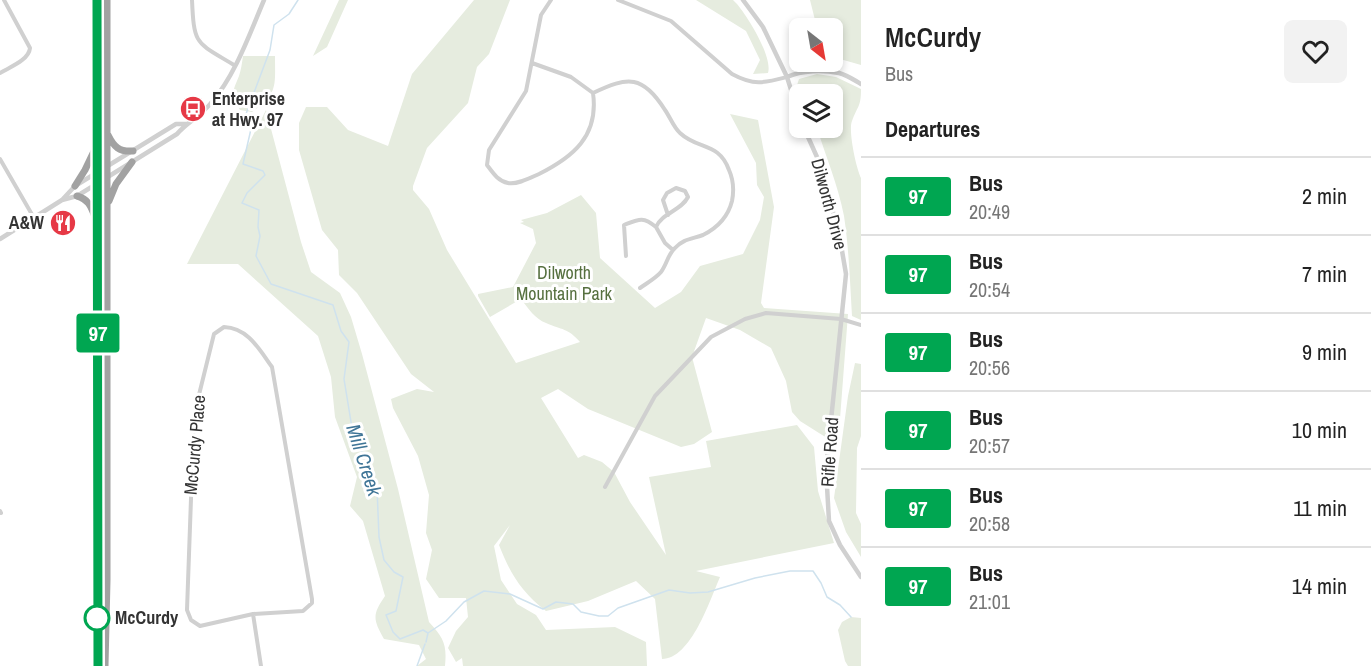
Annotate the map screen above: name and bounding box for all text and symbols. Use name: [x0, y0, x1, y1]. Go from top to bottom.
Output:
north arrow: [789, 18, 843, 72]
map controls: [789, 18, 843, 138]
text: McCurdy: [885, 18, 981, 56]
button: heart: [1284, 20, 1347, 83]
text: Bus: [885, 60, 913, 87]
button: layers: [789, 84, 843, 138]
place label: Enterprise at Hwy. 97: [212, 86, 285, 132]
bus stop icon: Enterprise at Hwy. 97: [178, 94, 208, 124]
text: Departures: [885, 114, 980, 144]
street label: Dilworth Drive: [805, 155, 854, 252]
text: Bus: [969, 168, 1003, 198]
text: 2 min: [1302, 181, 1347, 211]
text: 97: [908, 182, 928, 211]
text: 20:49: [969, 198, 1010, 225]
restaurant icon: A&W: [48, 208, 78, 238]
place label: A&W: [9, 210, 44, 235]
text: Bus: [969, 246, 1003, 276]
text: 7 min: [1302, 259, 1347, 289]
park label: Dilworth Mountain Park: [516, 260, 613, 306]
text: 97: [908, 260, 928, 289]
text: 20:54: [969, 276, 1010, 303]
line badge: 97: [71, 314, 125, 352]
text: 97: [88, 319, 108, 348]
text: Bus: [969, 324, 1003, 354]
text: 9 min: [1302, 337, 1347, 367]
text: 97: [908, 338, 928, 367]
text: 20:56: [969, 354, 1010, 381]
street label: McCurdy Place: [178, 394, 211, 496]
text: Bus: [969, 402, 1003, 432]
text: 10 min: [1292, 415, 1347, 445]
street label: Rifle Road: [815, 416, 844, 488]
text: 97: [908, 416, 928, 445]
water label: Mill Creek: [340, 421, 389, 500]
text: 20:57: [969, 432, 1010, 459]
text: Bus: [969, 480, 1003, 510]
text: 11 min: [1293, 493, 1347, 523]
text: 97: [908, 494, 928, 523]
text: 20:58: [969, 510, 1010, 537]
text: Bus: [969, 558, 1003, 588]
text: 14 min: [1292, 571, 1347, 601]
text: 97: [908, 572, 928, 601]
text: 21:01: [969, 588, 1010, 615]
marker: McCurdy: [84, 605, 110, 631]
place label: McCurdy: [115, 605, 179, 630]

